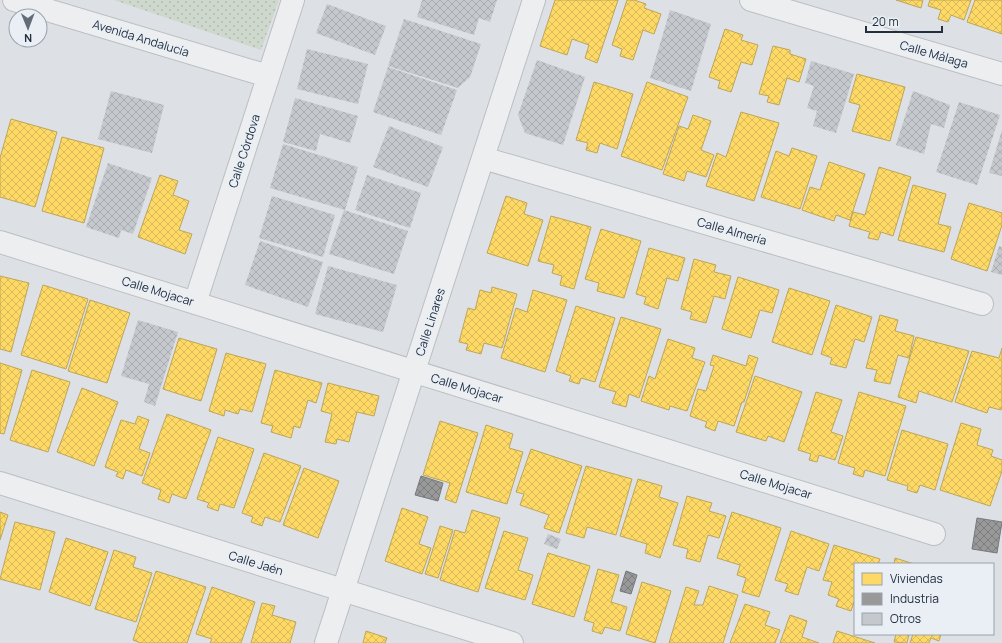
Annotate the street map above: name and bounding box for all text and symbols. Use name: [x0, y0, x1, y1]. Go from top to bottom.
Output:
north arrow: [8, 8, 48, 48]
scale bar: [866, 8, 942, 34]
text: 20 m: [872, 13, 899, 30]
street label: Avenida Andalucía: [91, 15, 191, 61]
text: N: [24, 31, 32, 46]
street label: Calle Málaga: [898, 36, 970, 72]
street label: Calle Córdova: [224, 112, 264, 190]
street label: Calle Almería: [695, 213, 769, 249]
street label: Calle Mojacar: [120, 272, 197, 310]
street label: Calle Linares: [411, 286, 449, 358]
street label: Calle Mojacar: [429, 369, 506, 407]
street label: Calle Mojacar: [738, 465, 815, 503]
street label: Calle Jaén: [227, 547, 285, 579]
legend: [854, 563, 994, 635]
text: Viviendas: [890, 570, 943, 587]
text: Industria: [890, 590, 939, 607]
text: Otros: [890, 610, 921, 627]

